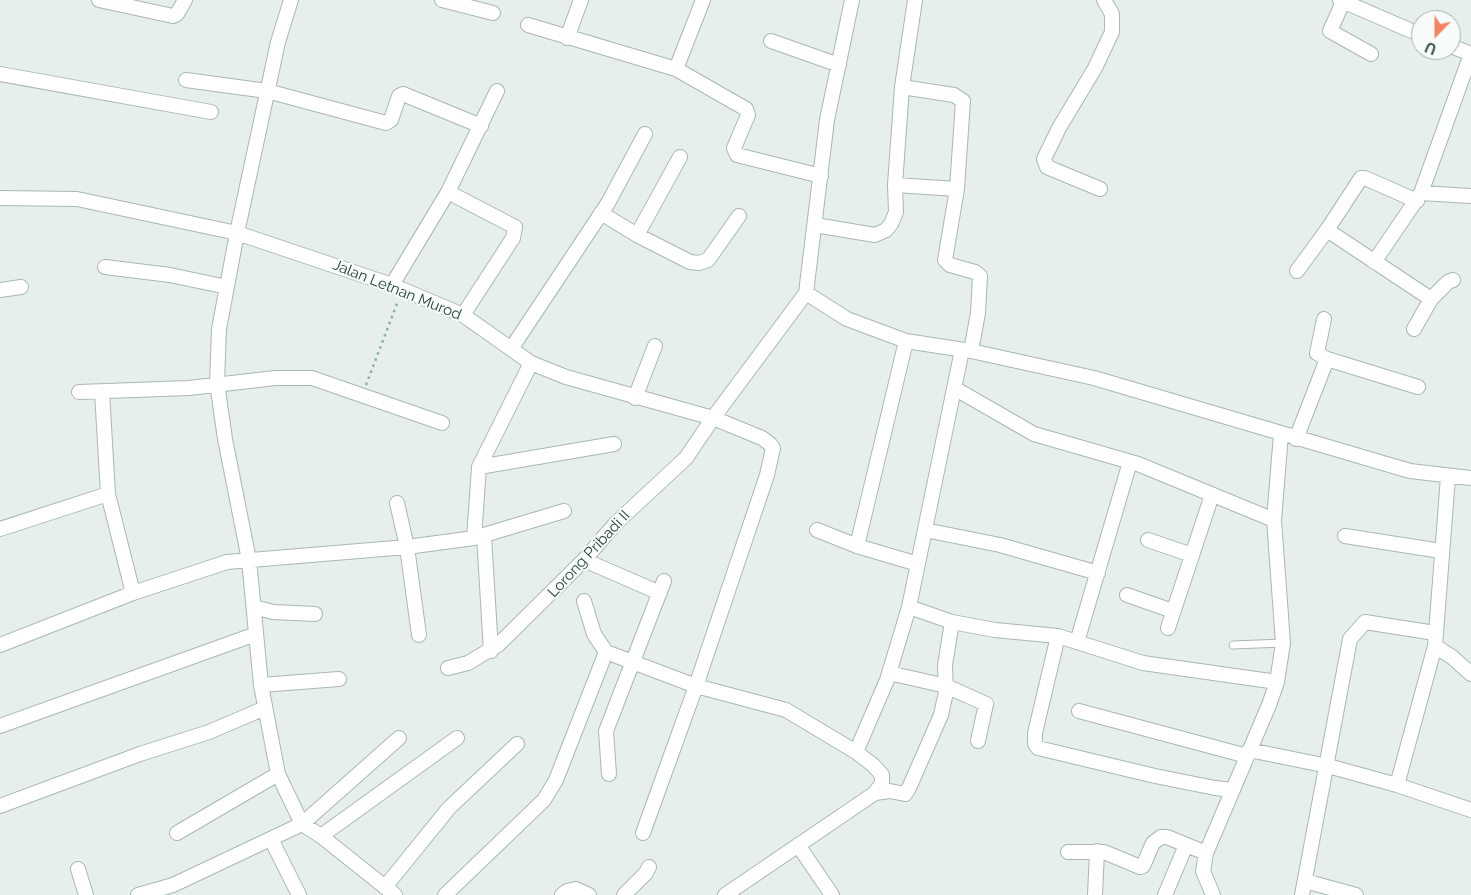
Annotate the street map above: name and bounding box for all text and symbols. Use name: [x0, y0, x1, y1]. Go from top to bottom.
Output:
north arrow: [1411, 10, 1461, 60]
text: U: [1423, 39, 1439, 57]
street label: Jalan Letnan Murod: [330, 256, 464, 324]
street label: Lorong Pribadi II: [544, 507, 634, 601]

